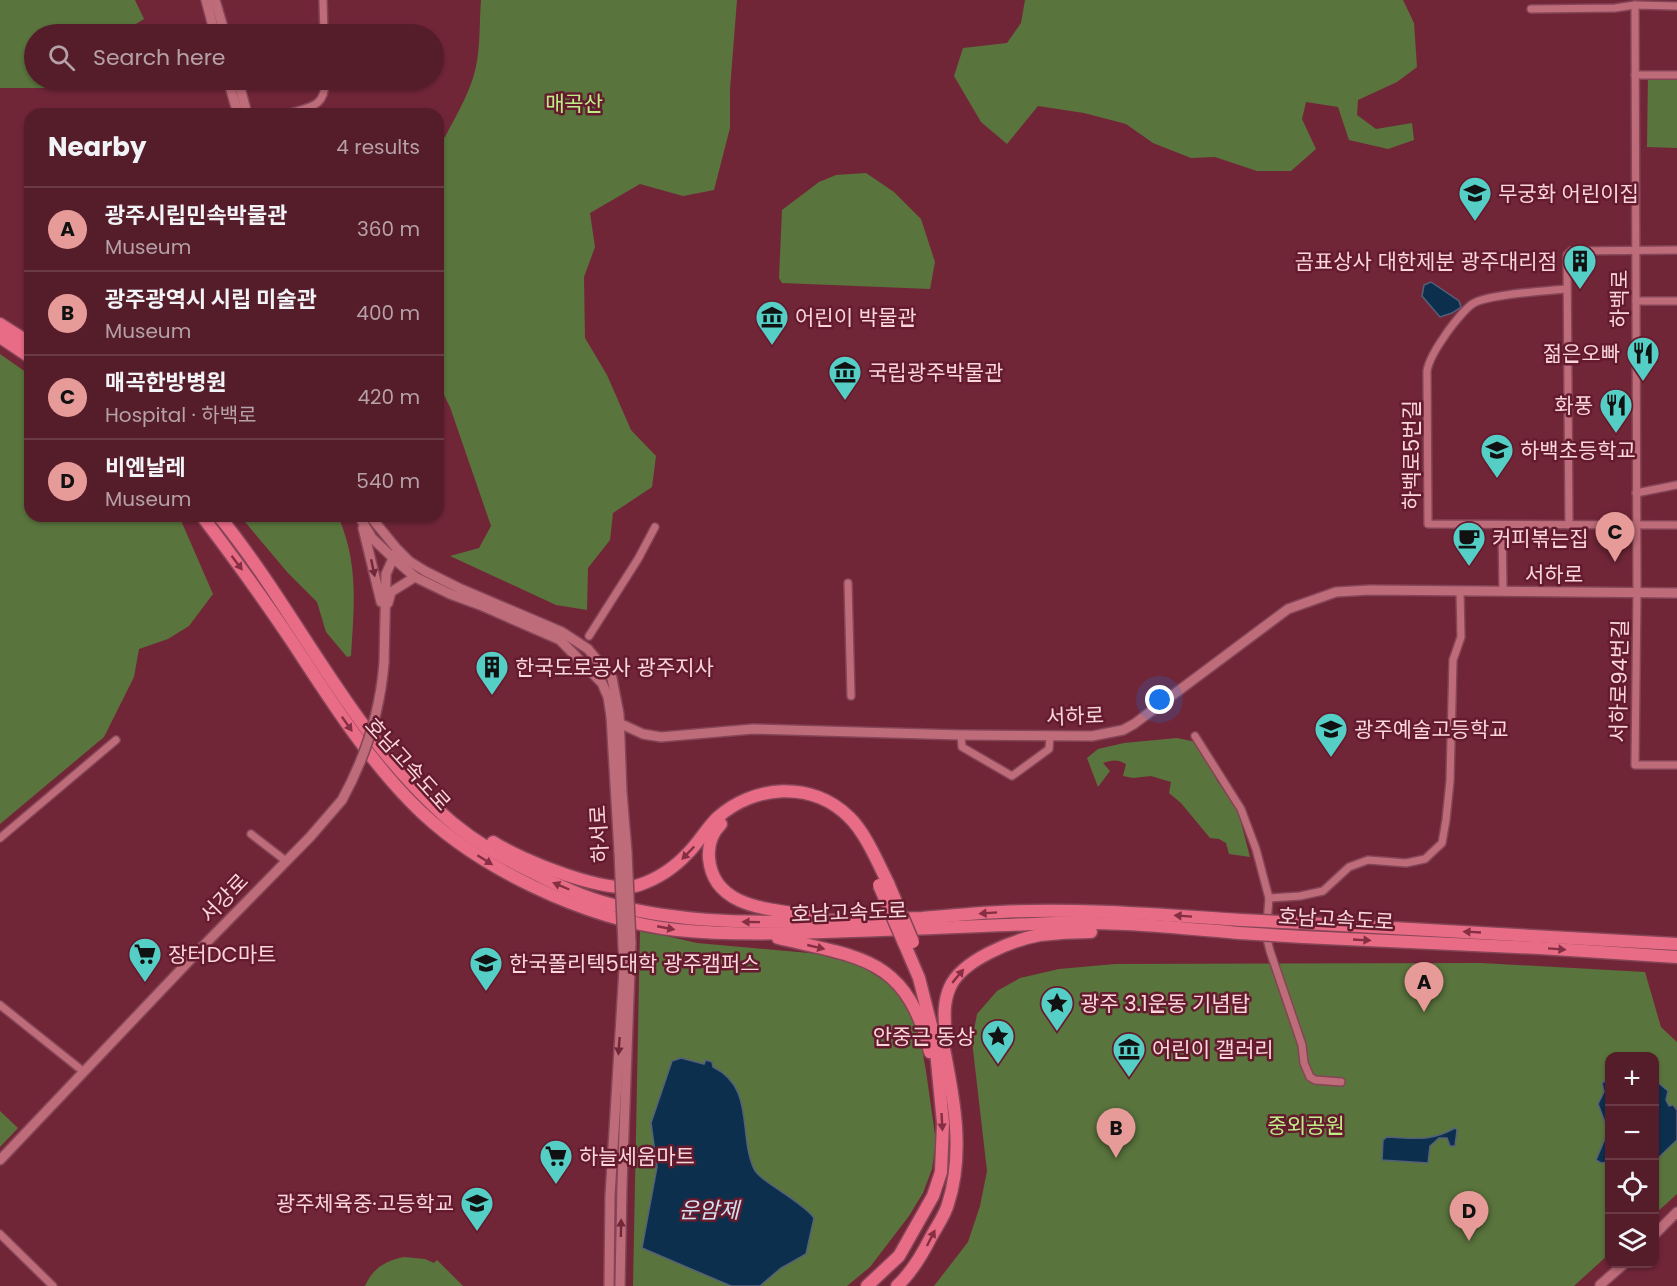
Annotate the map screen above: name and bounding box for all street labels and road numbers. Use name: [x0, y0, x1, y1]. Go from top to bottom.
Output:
street label: 하백로: [1605, 270, 1634, 328]
street label: 하백로5번길: [1397, 400, 1426, 510]
street label: 서하로: [1525, 560, 1583, 589]
street label: 서하로94번길: [1603, 619, 1635, 743]
street label: 서하로: [1046, 700, 1104, 732]
street label: 호남고속도로: [358, 711, 458, 817]
street label: 하서로: [583, 804, 615, 864]
street label: 서강로: [193, 867, 255, 929]
street label: 호남고속도로: [791, 895, 907, 929]
street label: 호남고속도로: [1277, 901, 1395, 937]

